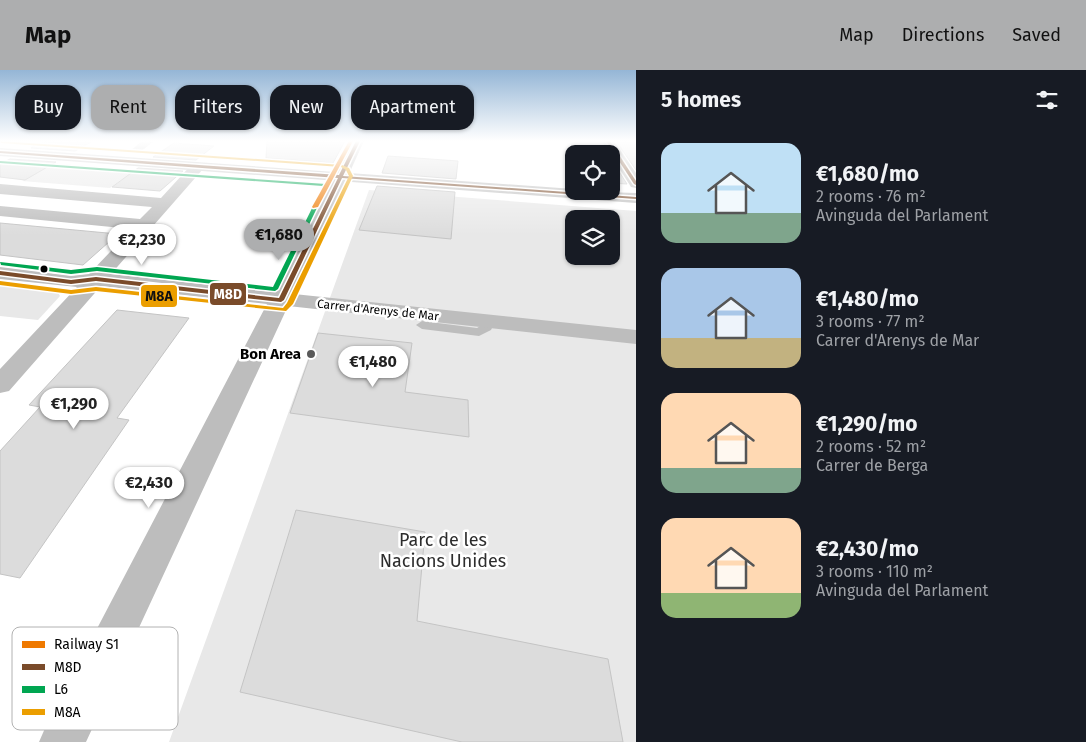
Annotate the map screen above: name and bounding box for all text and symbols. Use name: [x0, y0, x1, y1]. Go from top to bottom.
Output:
text: Map: [25, 21, 71, 49]
text: Map: [839, 24, 874, 46]
text: Directions: [902, 24, 984, 46]
text: Saved: [1012, 24, 1061, 46]
chip: Buy: [15, 85, 81, 130]
chip: Rent: [91, 85, 165, 130]
chip: Filters: [175, 85, 260, 130]
chip: New: [270, 85, 341, 130]
chip: Apartment: [351, 85, 474, 130]
icon: filters: [1033, 86, 1061, 114]
text: 5 homes: [661, 87, 741, 113]
map controls: [565, 145, 620, 265]
button: locate: [565, 145, 620, 200]
text: €1,680/mo: [816, 161, 919, 187]
icon: home: [701, 163, 761, 223]
text: 2 rooms · 76 m²: [816, 187, 926, 206]
text: Avinguda del Parlament: [816, 206, 988, 225]
button: layers: [565, 210, 620, 265]
pin: €1,680: [238, 218, 320, 261]
pin: €2,230: [101, 224, 183, 266]
text: €1,680: [255, 225, 303, 244]
text: €2,230: [118, 230, 166, 249]
unlabelled marker: [39, 264, 49, 274]
line badge: M8D: [209, 282, 247, 306]
line badge: M8A: [140, 284, 178, 308]
text: M8D: [214, 286, 242, 303]
text: €1,480/mo: [816, 286, 919, 312]
text: M8A: [145, 288, 173, 305]
icon: home: [701, 288, 761, 348]
street label: Carrer d'Arenys de Mar: [316, 297, 440, 323]
text: 3 rooms · 77 m²: [816, 312, 925, 331]
text: Carrer d'Arenys de Mar: [816, 331, 979, 350]
place label: Bon Area: [240, 345, 301, 363]
pin: €1,480: [332, 346, 414, 388]
marker: Bon Area: [305, 348, 317, 360]
text: €1,480: [349, 352, 397, 371]
pin: €1,290: [33, 388, 115, 430]
text: €1,290: [51, 394, 97, 413]
text: €1,290/mo: [816, 411, 918, 437]
icon: home: [701, 413, 761, 473]
text: 2 rooms · 52 m²: [816, 437, 926, 456]
text: Carrer de Berga: [816, 456, 928, 475]
pin: €2,430: [108, 466, 190, 509]
text: €2,430: [125, 473, 173, 492]
park label: Parc de les Nacions Unides: [380, 529, 506, 572]
text: €2,430/mo: [816, 536, 919, 562]
icon: home: [701, 538, 761, 598]
text: 3 rooms · 110 m²: [816, 562, 933, 581]
text: Avinguda del Parlament: [816, 581, 988, 600]
legend: [12, 627, 178, 730]
text: Railway S1: [54, 636, 119, 653]
text: M8D: [54, 659, 82, 676]
text: L6: [54, 681, 68, 698]
text: M8A: [54, 704, 81, 721]

